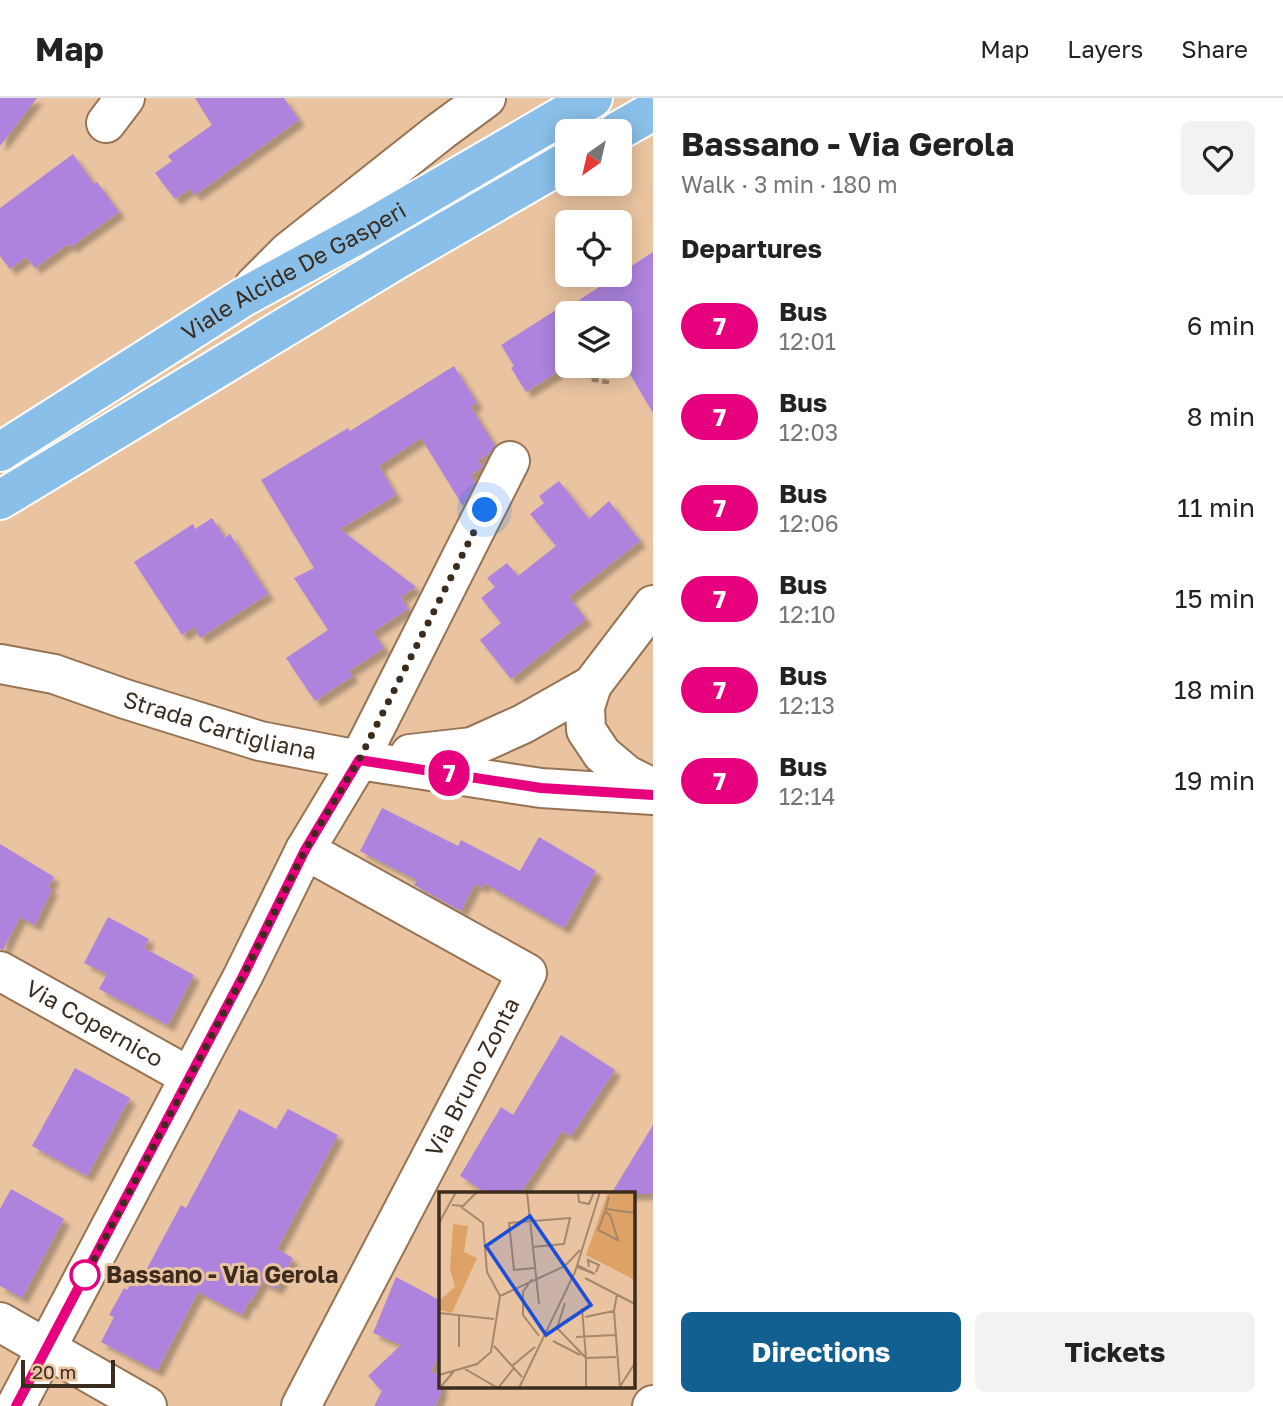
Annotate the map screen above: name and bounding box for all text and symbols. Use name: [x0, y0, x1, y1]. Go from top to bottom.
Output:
text: Map: [35, 29, 104, 68]
text: Map: [980, 34, 1029, 63]
text: Layers: [1067, 34, 1143, 63]
text: Share: [1181, 34, 1248, 63]
north arrow: [555, 119, 632, 196]
map controls: [555, 119, 632, 378]
button: heart: [1181, 121, 1255, 195]
text: Bassano - Via Gerola: [681, 124, 1014, 163]
text: Walk · 3 min · 180 m: [681, 170, 898, 198]
street label: Viale Alcide De Gasperi: [176, 195, 411, 346]
button: locate: [555, 210, 632, 287]
text: Departures: [681, 233, 822, 264]
text: Bus: [779, 296, 827, 327]
button: layers: [555, 301, 632, 378]
text: 6 min: [1187, 310, 1255, 341]
text: 7: [713, 311, 726, 340]
text: 12:01: [779, 327, 836, 355]
text: Bus: [779, 387, 827, 418]
text: 8 min: [1187, 401, 1255, 432]
text: 7: [713, 402, 726, 431]
text: 12:03: [779, 418, 838, 446]
text: Bus: [779, 478, 827, 509]
your location: [467, 492, 502, 527]
text: 11 min: [1177, 492, 1255, 523]
text: 7: [713, 493, 726, 522]
text: 12:06: [779, 509, 839, 537]
text: Bus: [779, 569, 827, 600]
text: 15 min: [1175, 583, 1255, 614]
text: 7: [713, 584, 726, 613]
text: 12:10: [779, 600, 836, 628]
text: Bus: [779, 660, 827, 691]
text: 18 min: [1174, 674, 1255, 705]
text: 7: [713, 675, 726, 704]
street label: Strada Cartigliana: [120, 684, 319, 765]
text: 12:13: [779, 691, 835, 719]
line badge: 7: [426, 750, 472, 796]
text: Bus: [779, 751, 827, 782]
text: 7: [442, 758, 456, 787]
text: 19 min: [1174, 765, 1255, 796]
text: 7: [713, 766, 726, 795]
text: 12:14: [779, 782, 836, 810]
street label: Via Copernico: [21, 973, 168, 1072]
street label: Via Bruno Zonta: [419, 992, 525, 1161]
inset map: [439, 1192, 636, 1388]
marker: Bassano - Via Gerola: [70, 1260, 100, 1290]
place label: Bassano - Via Gerola: [106, 1260, 338, 1288]
button: Directions: [681, 1312, 961, 1392]
button: Tickets: [975, 1312, 1255, 1392]
scale bar: [21, 1357, 116, 1389]
text: 20 m: [32, 1360, 76, 1383]

